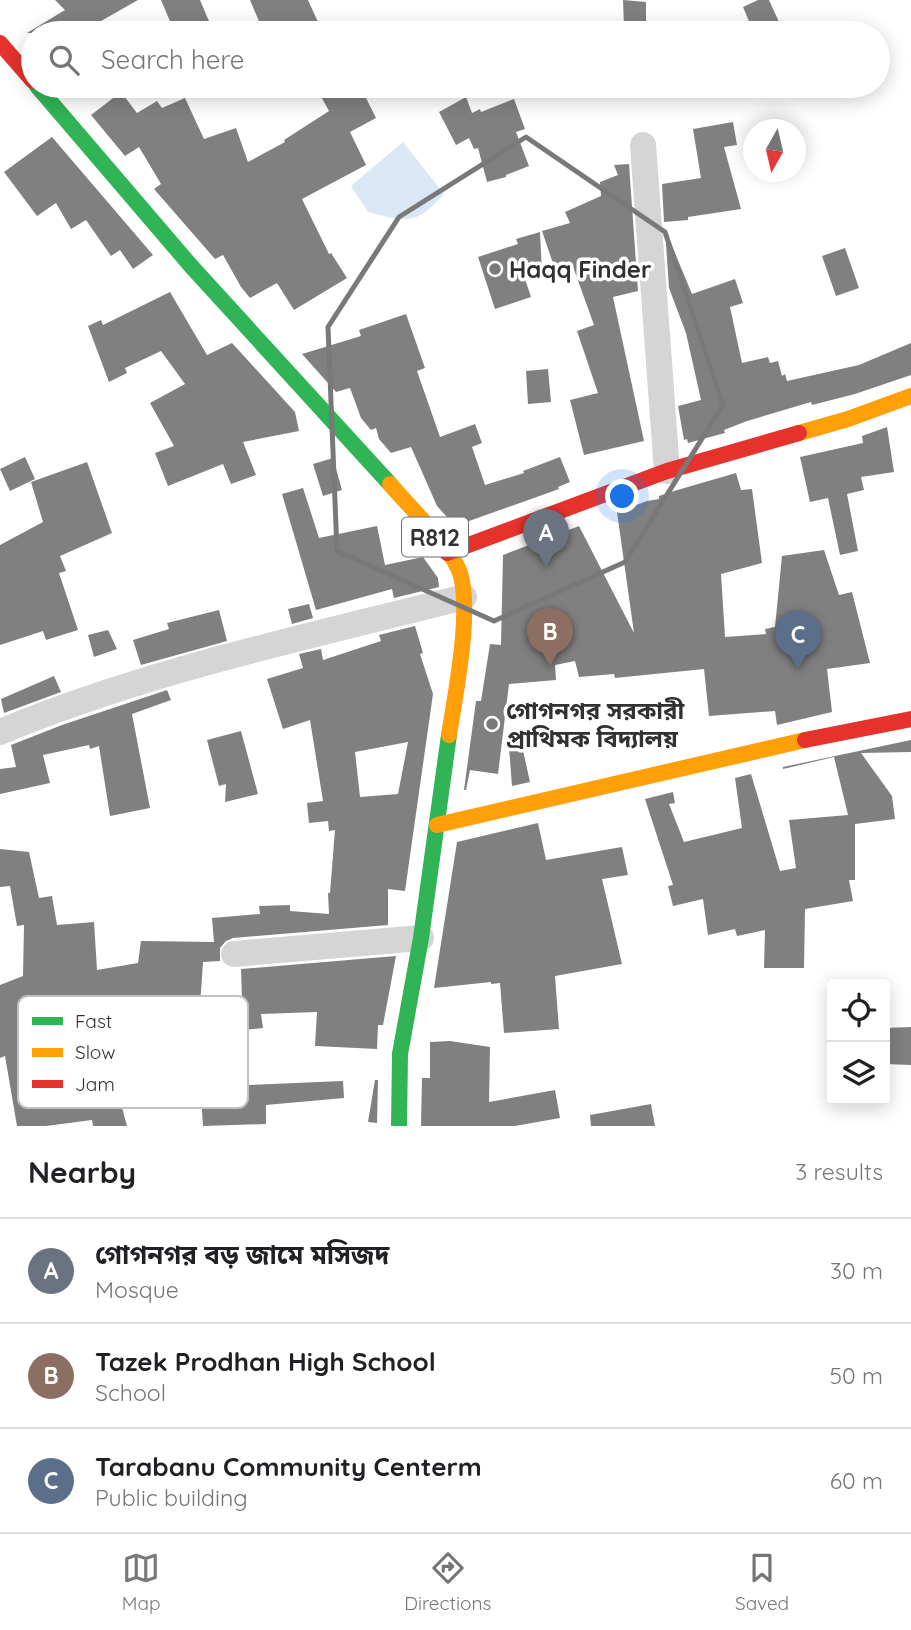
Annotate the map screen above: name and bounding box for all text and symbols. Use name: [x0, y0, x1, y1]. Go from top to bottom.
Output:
search box: [21, 21, 890, 98]
icon: search: [45, 41, 83, 79]
text: Search here: [101, 43, 245, 76]
north arrow: [743, 119, 806, 182]
place label: Haqq Finder: [509, 254, 651, 284]
marker: Haqq Finder: [487, 261, 503, 277]
your location: [605, 479, 639, 513]
pin: A: [523, 509, 569, 567]
road number: R812: [402, 517, 468, 556]
pin: B: [527, 608, 573, 666]
pin: C: [775, 611, 821, 669]
place label: গোগনগর সরকারী প্রাথিমক বিদ্যালয়: [506, 695, 686, 753]
marker: গোগনগর সরকারী প্রাথিমক বিদ্যালয়: [484, 716, 500, 732]
map controls: [827, 979, 890, 1105]
button: locate: [827, 979, 890, 1042]
legend: [18, 996, 248, 1108]
text: Fast: [75, 1009, 112, 1033]
text: Slow: [75, 1040, 116, 1064]
button: layers: [827, 1042, 890, 1105]
text: Jam: [75, 1072, 115, 1096]
text: Nearby: [28, 1153, 136, 1191]
text: 3 results: [795, 1157, 883, 1186]
text: গোগনগর বড় জামে মসিজদ: [95, 1238, 389, 1271]
text: A: [44, 1256, 58, 1285]
text: 30 m: [830, 1256, 883, 1285]
text: Mosque: [95, 1275, 179, 1304]
text: Tazek Prodhan High School: [95, 1345, 436, 1378]
text: B: [43, 1361, 59, 1390]
text: 50 m: [830, 1361, 883, 1390]
text: School: [95, 1378, 166, 1407]
text: Tarabanu Community Centerm: [95, 1450, 482, 1483]
text: C: [44, 1466, 58, 1495]
text: 60 m: [830, 1466, 883, 1495]
text: Public building: [95, 1483, 248, 1512]
tab: Map: [122, 1549, 161, 1615]
tab: Directions: [404, 1549, 491, 1615]
tab: Saved: [735, 1549, 789, 1615]

